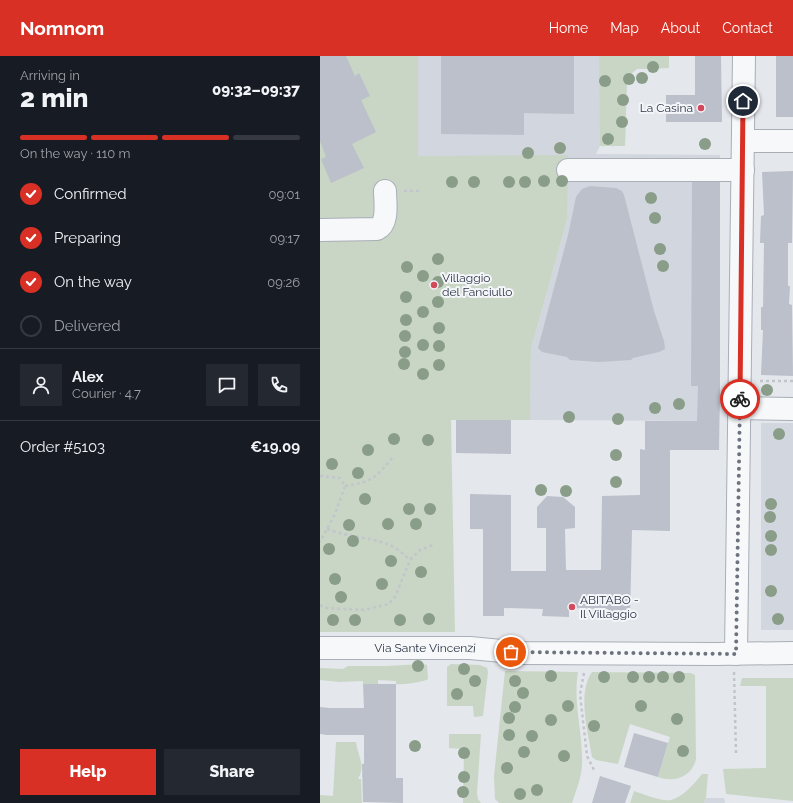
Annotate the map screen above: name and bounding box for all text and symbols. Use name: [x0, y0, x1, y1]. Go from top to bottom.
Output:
text: Nomnom: [20, 17, 104, 39]
text: Home: [549, 20, 588, 36]
text: Map: [610, 20, 639, 36]
text: About: [661, 20, 700, 36]
text: Contact: [722, 20, 773, 36]
text: Arriving in: [20, 68, 80, 83]
text: 09:32–09:37: [212, 81, 300, 99]
text: 2 min: [20, 83, 88, 113]
pin: [726, 84, 760, 118]
icon: home: [732, 90, 754, 112]
place label: La Casina: [640, 101, 693, 115]
marker: La Casina: [696, 103, 706, 113]
text: On the way · 110 m: [20, 146, 131, 161]
icon: check: [20, 183, 42, 205]
text: Confirmed: [54, 185, 127, 203]
text: 09:01: [268, 187, 300, 202]
icon: check: [20, 227, 42, 249]
text: Preparing: [54, 229, 121, 247]
text: 09:17: [270, 231, 300, 246]
icon: check: [20, 271, 42, 293]
place label: Villaggio del Fanciullo: [442, 271, 512, 299]
text: On the way: [54, 273, 132, 291]
text: 09:26: [267, 275, 300, 290]
marker: Villaggio del Fanciullo: [429, 280, 439, 290]
text: Delivered: [54, 317, 121, 335]
button: person: [20, 364, 62, 406]
button: chat: [206, 364, 248, 406]
button: phone: [258, 364, 300, 406]
text: Alex: [72, 368, 103, 386]
courier: [720, 379, 760, 419]
text: Courier · 4.7: [72, 386, 141, 401]
icon: bike: [729, 388, 751, 410]
text: Order #5103: [20, 438, 105, 456]
text: €19.09: [250, 438, 300, 456]
place label: ABITABO - Il Villaggio: [580, 593, 639, 621]
marker: ABITABO - Il Villaggio: [567, 602, 577, 612]
pin: [494, 635, 528, 669]
street label: Via Sante Vincenzi: [374, 641, 476, 656]
icon: bag: [500, 641, 522, 663]
button: Help: [20, 749, 156, 795]
button: Share: [164, 749, 300, 795]

